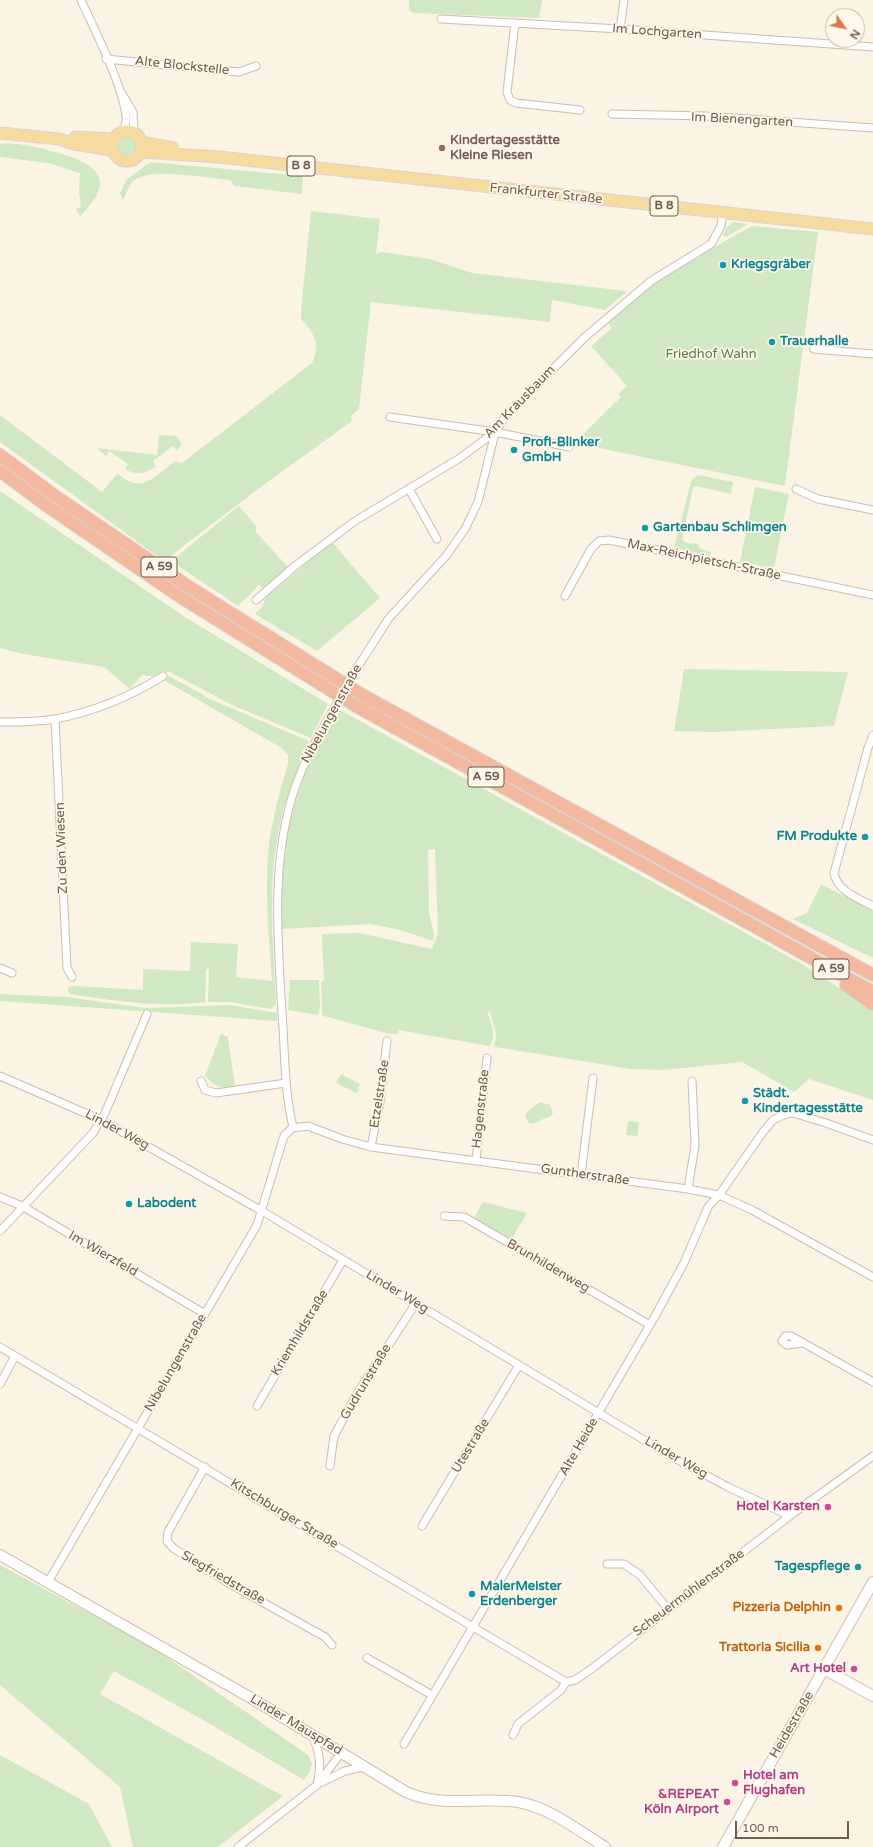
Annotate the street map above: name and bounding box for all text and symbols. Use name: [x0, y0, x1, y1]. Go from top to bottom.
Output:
north arrow: [825, 8, 865, 48]
street label: Im Lochgarten: [612, 21, 702, 43]
text: N: [847, 27, 863, 42]
street label: Alte Blockstelle: [134, 53, 230, 79]
street label: Im Bienengarten: [691, 110, 793, 130]
place label: Kindertagesstätte Kleine Riesen: [450, 133, 560, 164]
marker: Kindertagesstätte Kleine Riesen: [437, 143, 447, 153]
road number: B 8: [287, 156, 315, 176]
street label: Frankfurter Straße: [489, 180, 603, 208]
road number: B 8: [650, 196, 678, 216]
place label: Kriegsgräber: [731, 257, 811, 273]
marker: Kriegsgräber: [718, 260, 728, 270]
place label: Trauerhalle: [780, 334, 849, 350]
marker: Trauerhalle: [767, 337, 777, 347]
park label: Friedhof Wahn: [665, 347, 757, 363]
street label: Am Krausbaum: [481, 362, 559, 442]
place label: Profi-Blinker GmbH: [522, 435, 599, 466]
marker: Profi-Blinker GmbH: [509, 445, 519, 455]
place label: Gartenbau Schlimgen: [653, 520, 787, 536]
marker: Gartenbau Schlimgen: [640, 523, 650, 533]
street label: Max-Reichpietsch-Straße: [626, 536, 782, 584]
road number: A 59: [141, 557, 177, 577]
street label: Nibelungenstraße: [298, 662, 366, 766]
road number: A 59: [468, 767, 504, 787]
street label: Zu den Wiesen: [53, 802, 71, 894]
place label: FM Produkte: [776, 829, 857, 845]
marker: FM Produkte: [860, 832, 870, 842]
road number: A 59: [813, 959, 849, 979]
street label: Etzelstraße: [367, 1059, 393, 1129]
street label: Hagenstraße: [469, 1069, 493, 1149]
place label: Städt. Kindertagesstätte: [753, 1086, 863, 1117]
marker: Städt. Kindertagesstätte: [740, 1096, 750, 1106]
street label: Linder Weg: [82, 1107, 152, 1153]
street label: Guntherstraße: [540, 1161, 630, 1189]
place label: Labodent: [137, 1196, 196, 1212]
marker: Labodent: [124, 1199, 134, 1209]
street label: Im Wierzfeld: [66, 1228, 140, 1280]
street label: Brunhildenweg: [504, 1236, 592, 1296]
street label: Linder Weg: [363, 1267, 431, 1317]
street label: Kriemhildstraße: [268, 1287, 332, 1379]
street label: Nibelungenstraße: [142, 1311, 210, 1415]
street label: Gudrunstraße: [337, 1341, 395, 1423]
street label: Alte Heide: [556, 1415, 602, 1479]
street label: Utestraße: [449, 1416, 493, 1476]
street label: Linder Weg: [641, 1434, 711, 1482]
street label: Kitschburger Straße: [227, 1476, 341, 1552]
place label: Hotel Karsten: [736, 1499, 820, 1515]
marker: Hotel Karsten: [823, 1502, 833, 1512]
street label: Scheuermühlenstraße: [630, 1546, 748, 1640]
street label: Siegfriedstraße: [178, 1548, 268, 1608]
place label: Tagespflege: [775, 1559, 850, 1575]
marker: Tagespflege: [853, 1562, 863, 1572]
place label: MalerMeister Erdenberger: [480, 1579, 562, 1610]
marker: MalerMeister Erdenberger: [467, 1589, 477, 1599]
place label: Pizzeria Delphin: [733, 1600, 831, 1616]
marker: Pizzeria Delphin: [834, 1603, 844, 1613]
place label: Trattoria Sicilia: [719, 1640, 810, 1656]
marker: Trattoria Sicilia: [813, 1643, 823, 1653]
place label: Art Hotel: [790, 1661, 846, 1677]
marker: Art Hotel: [849, 1664, 859, 1674]
street label: Heidestraße: [767, 1689, 817, 1761]
street label: Linder Mauspfad: [247, 1691, 345, 1759]
place label: Hotel am Flughafen: [743, 1768, 805, 1799]
marker: Hotel am Flughafen: [730, 1778, 740, 1788]
place label: &REPEAT Köln Airport: [644, 1787, 719, 1818]
marker: &REPEAT Köln Airport: [722, 1797, 732, 1807]
scale bar: [737, 1813, 851, 1839]
text: 100 m: [742, 1821, 779, 1835]

